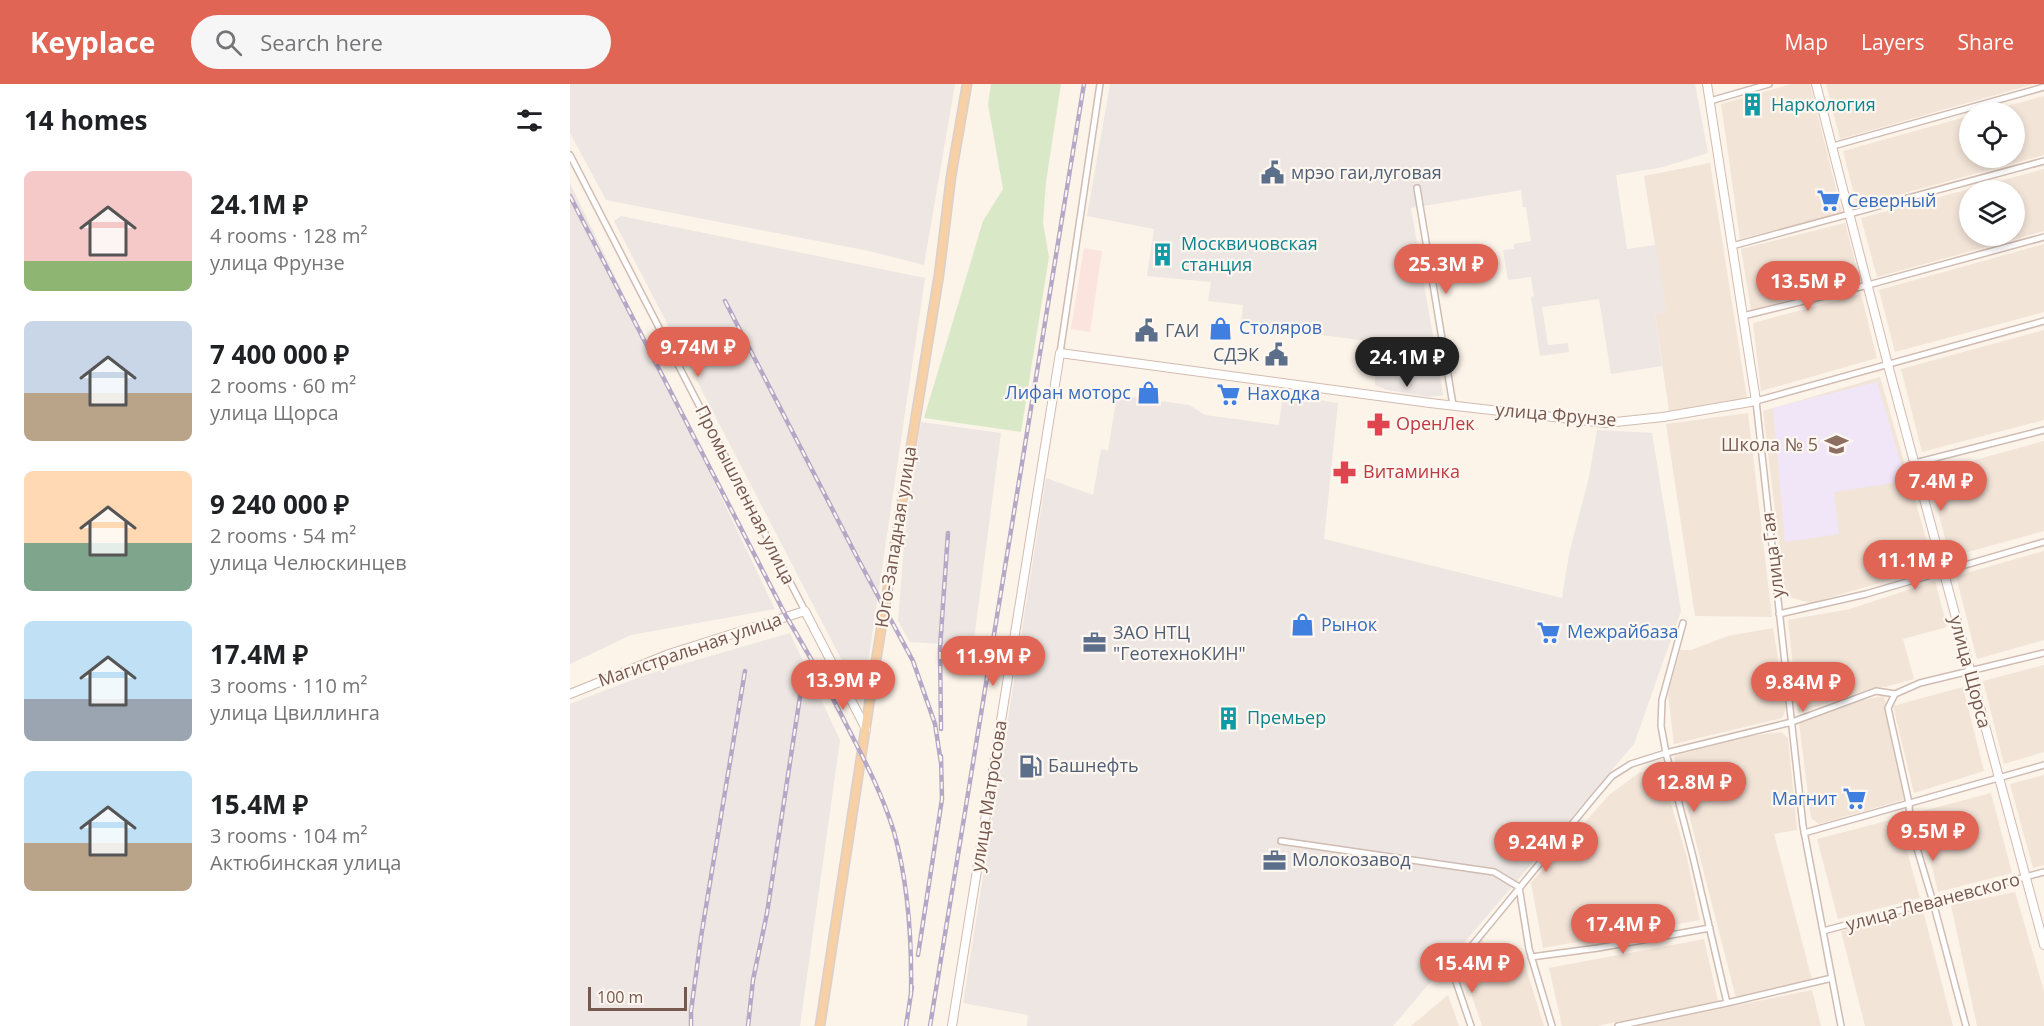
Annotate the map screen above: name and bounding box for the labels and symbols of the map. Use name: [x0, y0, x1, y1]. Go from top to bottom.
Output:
building icon: Наркология: [1740, 92, 1766, 118]
place label: Наркология: [1771, 92, 1876, 116]
public building icon: мрэо гаи,луговая: [1260, 160, 1286, 186]
place label: мрэо гаи,луговая: [1291, 160, 1442, 184]
supermarket icon: Северный: [1816, 188, 1842, 214]
place label: Северный: [1847, 188, 1937, 212]
place label: Москвичовская станция: [1181, 231, 1318, 276]
building icon: Москвичовская станция: [1150, 241, 1176, 267]
pin: 25.3M ₽: [1391, 244, 1501, 295]
pin: 13.5M ₽: [1753, 261, 1863, 312]
shop icon: Столяров: [1208, 315, 1234, 341]
place label: Столяров: [1239, 315, 1322, 339]
public building icon: ГАИ: [1134, 318, 1160, 344]
place label: ГАИ: [1165, 318, 1199, 342]
pin: 9.74M ₽: [643, 327, 753, 378]
pin: 24.1M ₽: [1352, 337, 1462, 388]
place label: СДЭК: [1213, 342, 1259, 366]
public building icon: СДЭК: [1264, 342, 1290, 368]
place label: Лифан моторс: [1005, 380, 1131, 404]
shop icon: Лифан моторс: [1136, 380, 1162, 406]
supermarket icon: Находка: [1216, 381, 1242, 407]
place label: Находка: [1247, 381, 1320, 405]
street label: улица Фрунзе: [1495, 397, 1618, 431]
street label: Промышленная улица: [690, 401, 801, 588]
pharmacy icon: ОренЛек: [1365, 411, 1391, 437]
place label: ОренЛек: [1396, 411, 1475, 435]
place label: Школа № 5: [1721, 432, 1818, 456]
school or university icon: Школа № 5: [1823, 432, 1849, 458]
street label: Юго-Западная улица: [869, 444, 921, 629]
pharmacy icon: Витаминка: [1332, 459, 1358, 485]
place label: Витаминка: [1363, 459, 1460, 483]
pin: 7.4M ₽: [1892, 461, 1990, 512]
street label: улица Гая: [1755, 511, 1789, 599]
pin: 11.1M ₽: [1860, 540, 1970, 591]
street label: Магистральная улица: [595, 606, 785, 692]
shop icon: Рынок: [1290, 612, 1316, 638]
place label: Рынок: [1321, 612, 1378, 636]
street label: улица Щорса: [1944, 613, 1998, 731]
supermarket icon: Межрайбаза: [1536, 619, 1562, 645]
place label: Межрайбаза: [1567, 619, 1678, 643]
place label: ЗАО НТЦ "ГеотехноКИН": [1113, 620, 1246, 665]
office icon: ЗАО НТЦ "ГеотехноКИН": [1082, 630, 1108, 656]
pin: 11.9M ₽: [938, 636, 1048, 687]
pin: 13.9M ₽: [788, 660, 898, 711]
pin: 9.84M ₽: [1748, 662, 1858, 713]
building icon: Премьер: [1216, 705, 1242, 731]
place label: Премьер: [1247, 705, 1326, 729]
street label: улица Матросова: [964, 718, 1012, 873]
fuel station icon: Башнефть: [1017, 753, 1043, 779]
place label: Башнефть: [1048, 753, 1139, 777]
pin: 12.8M ₽: [1639, 762, 1749, 813]
place label: Магнит: [1772, 786, 1838, 810]
supermarket icon: Магнит: [1842, 786, 1868, 812]
pin: 9.5M ₽: [1884, 811, 1982, 862]
pin: 9.24M ₽: [1491, 822, 1601, 873]
office icon: Молокозавод: [1261, 847, 1287, 873]
place label: Молокозавод: [1292, 847, 1411, 871]
street label: улица Леваневского: [1843, 866, 2022, 936]
pin: 17.4M ₽: [1568, 904, 1678, 955]
pin: 15.4M ₽: [1417, 943, 1527, 994]
scale bar: [588, 984, 687, 1012]

